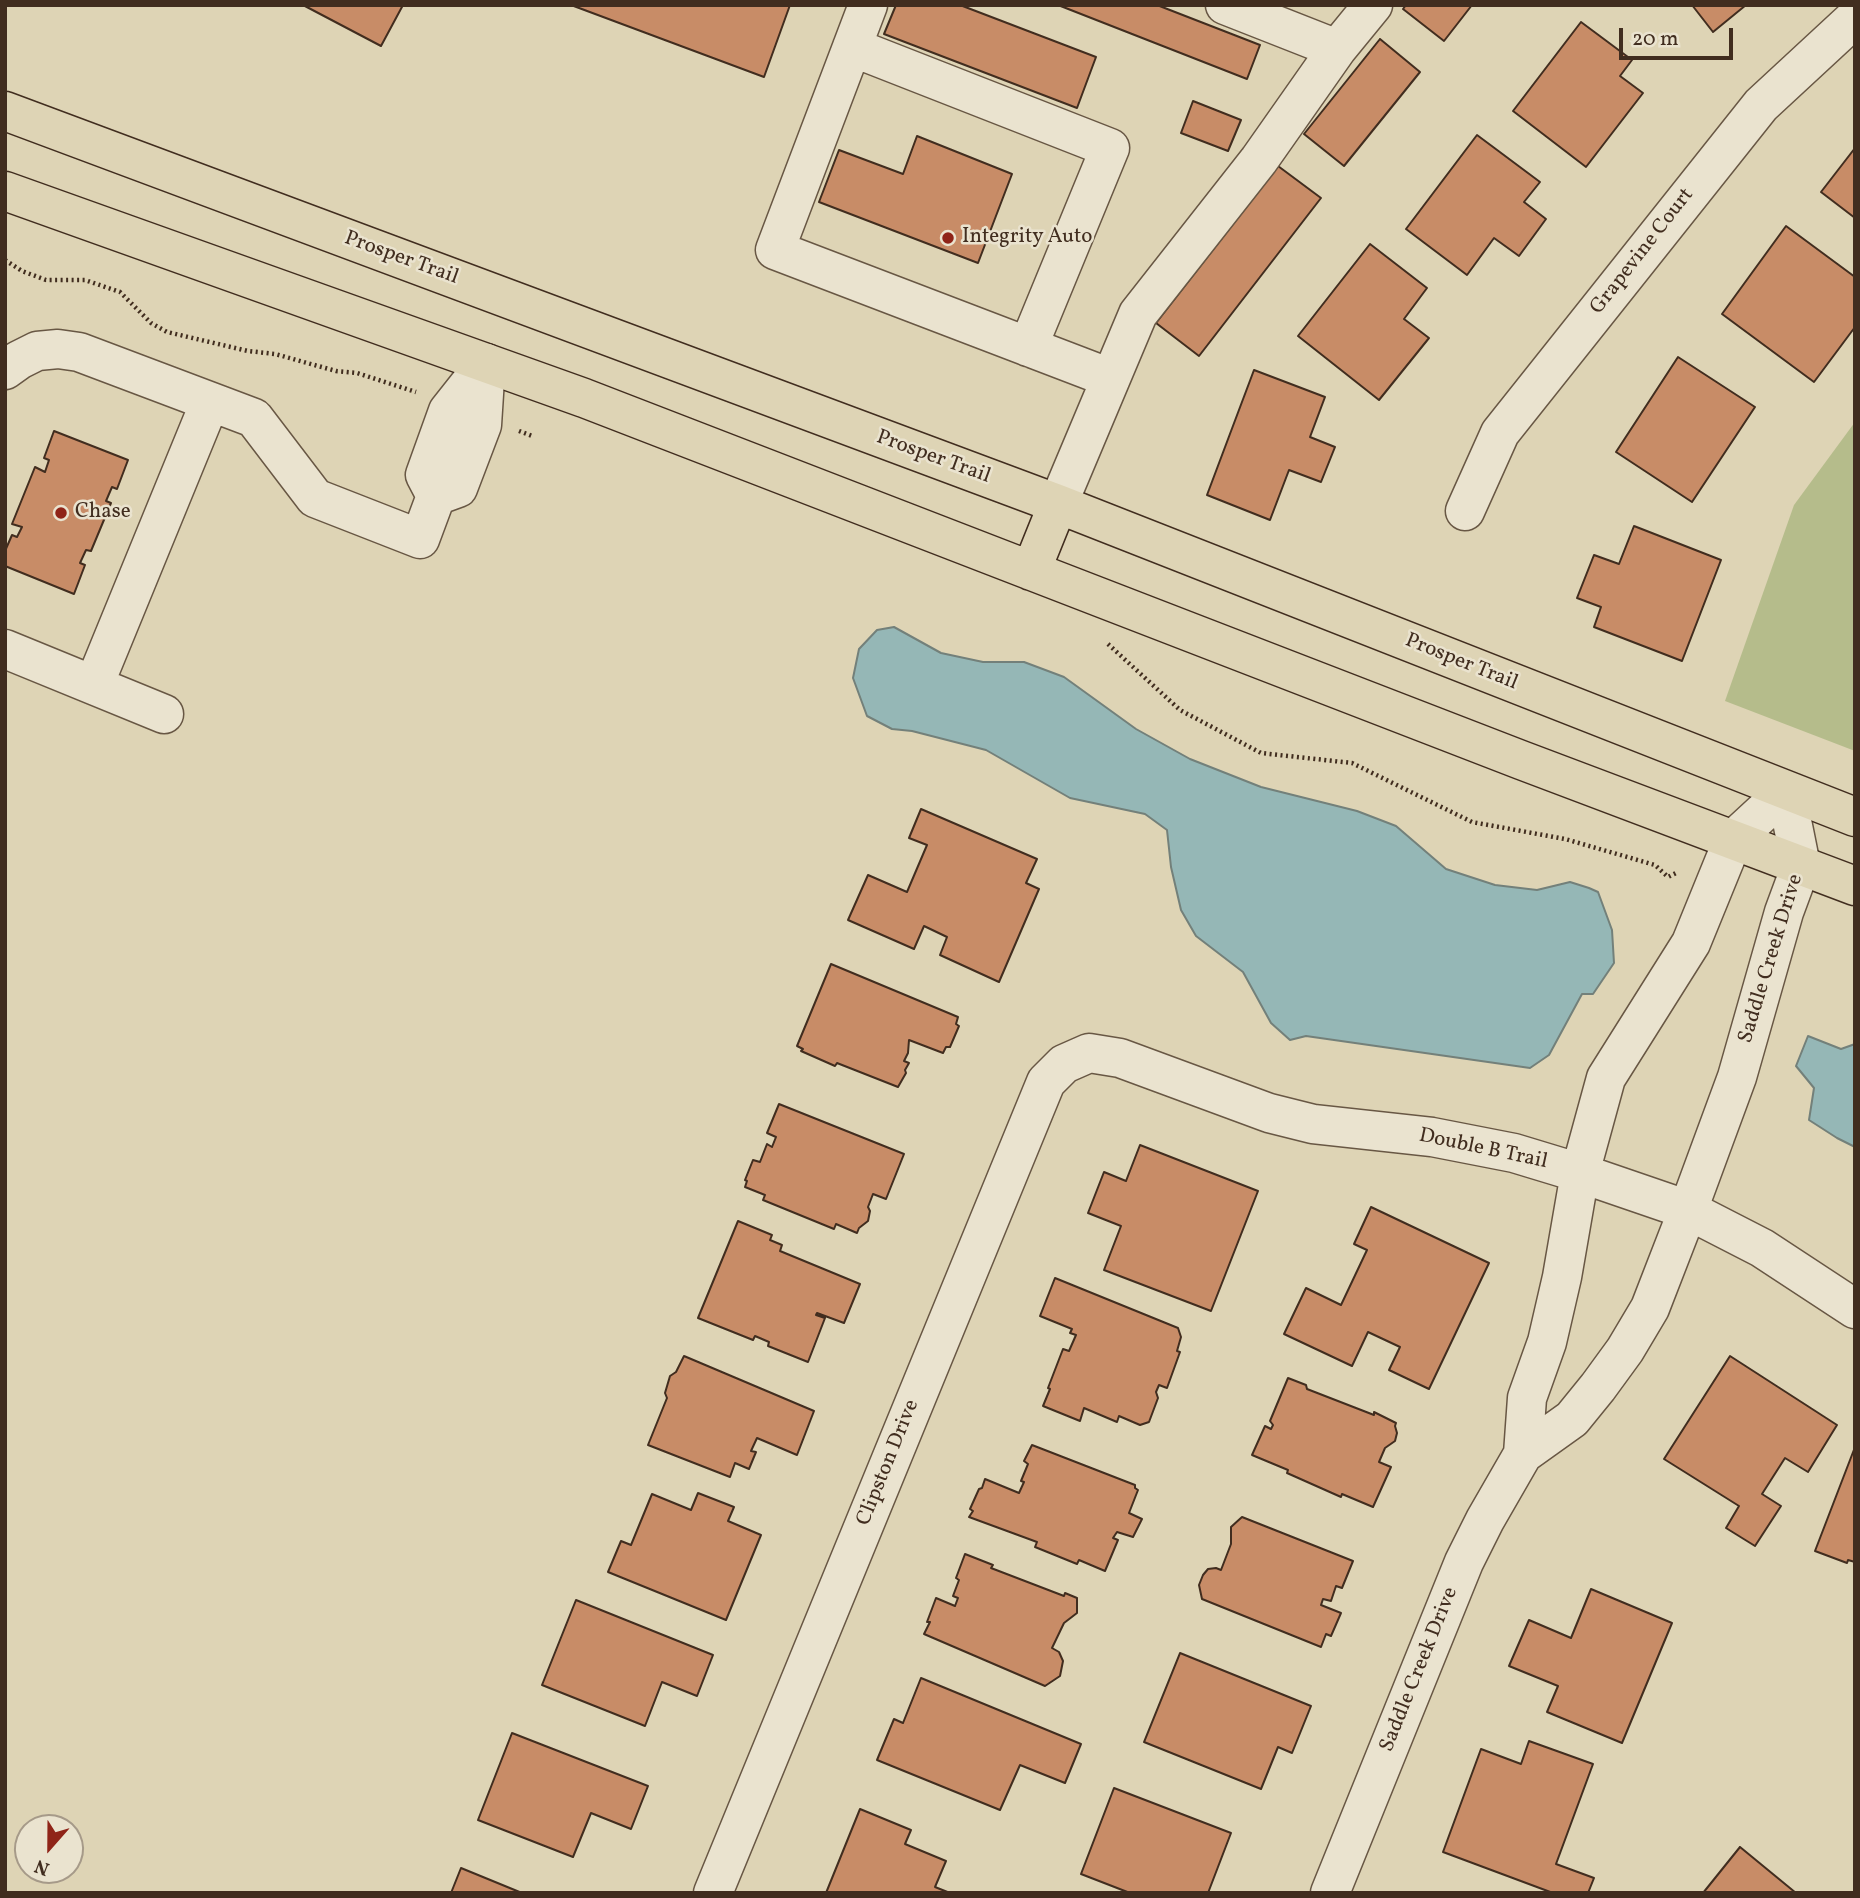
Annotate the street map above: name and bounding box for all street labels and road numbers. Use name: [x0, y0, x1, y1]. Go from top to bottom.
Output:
street label: Grapevine Court: [1586, 184, 1700, 320]
street label: Prosper Trail: [341, 227, 461, 291]
street label: Prosper Trail: [873, 426, 993, 490]
street label: Prosper Trail: [1401, 629, 1521, 697]
street label: Saddle Creek Drive: [1734, 871, 1810, 1047]
street label: Double B Trail: [1416, 1124, 1550, 1176]
street label: Clipston Drive: [852, 1396, 926, 1530]
street label: Saddle Creek Drive: [1375, 1584, 1465, 1756]

